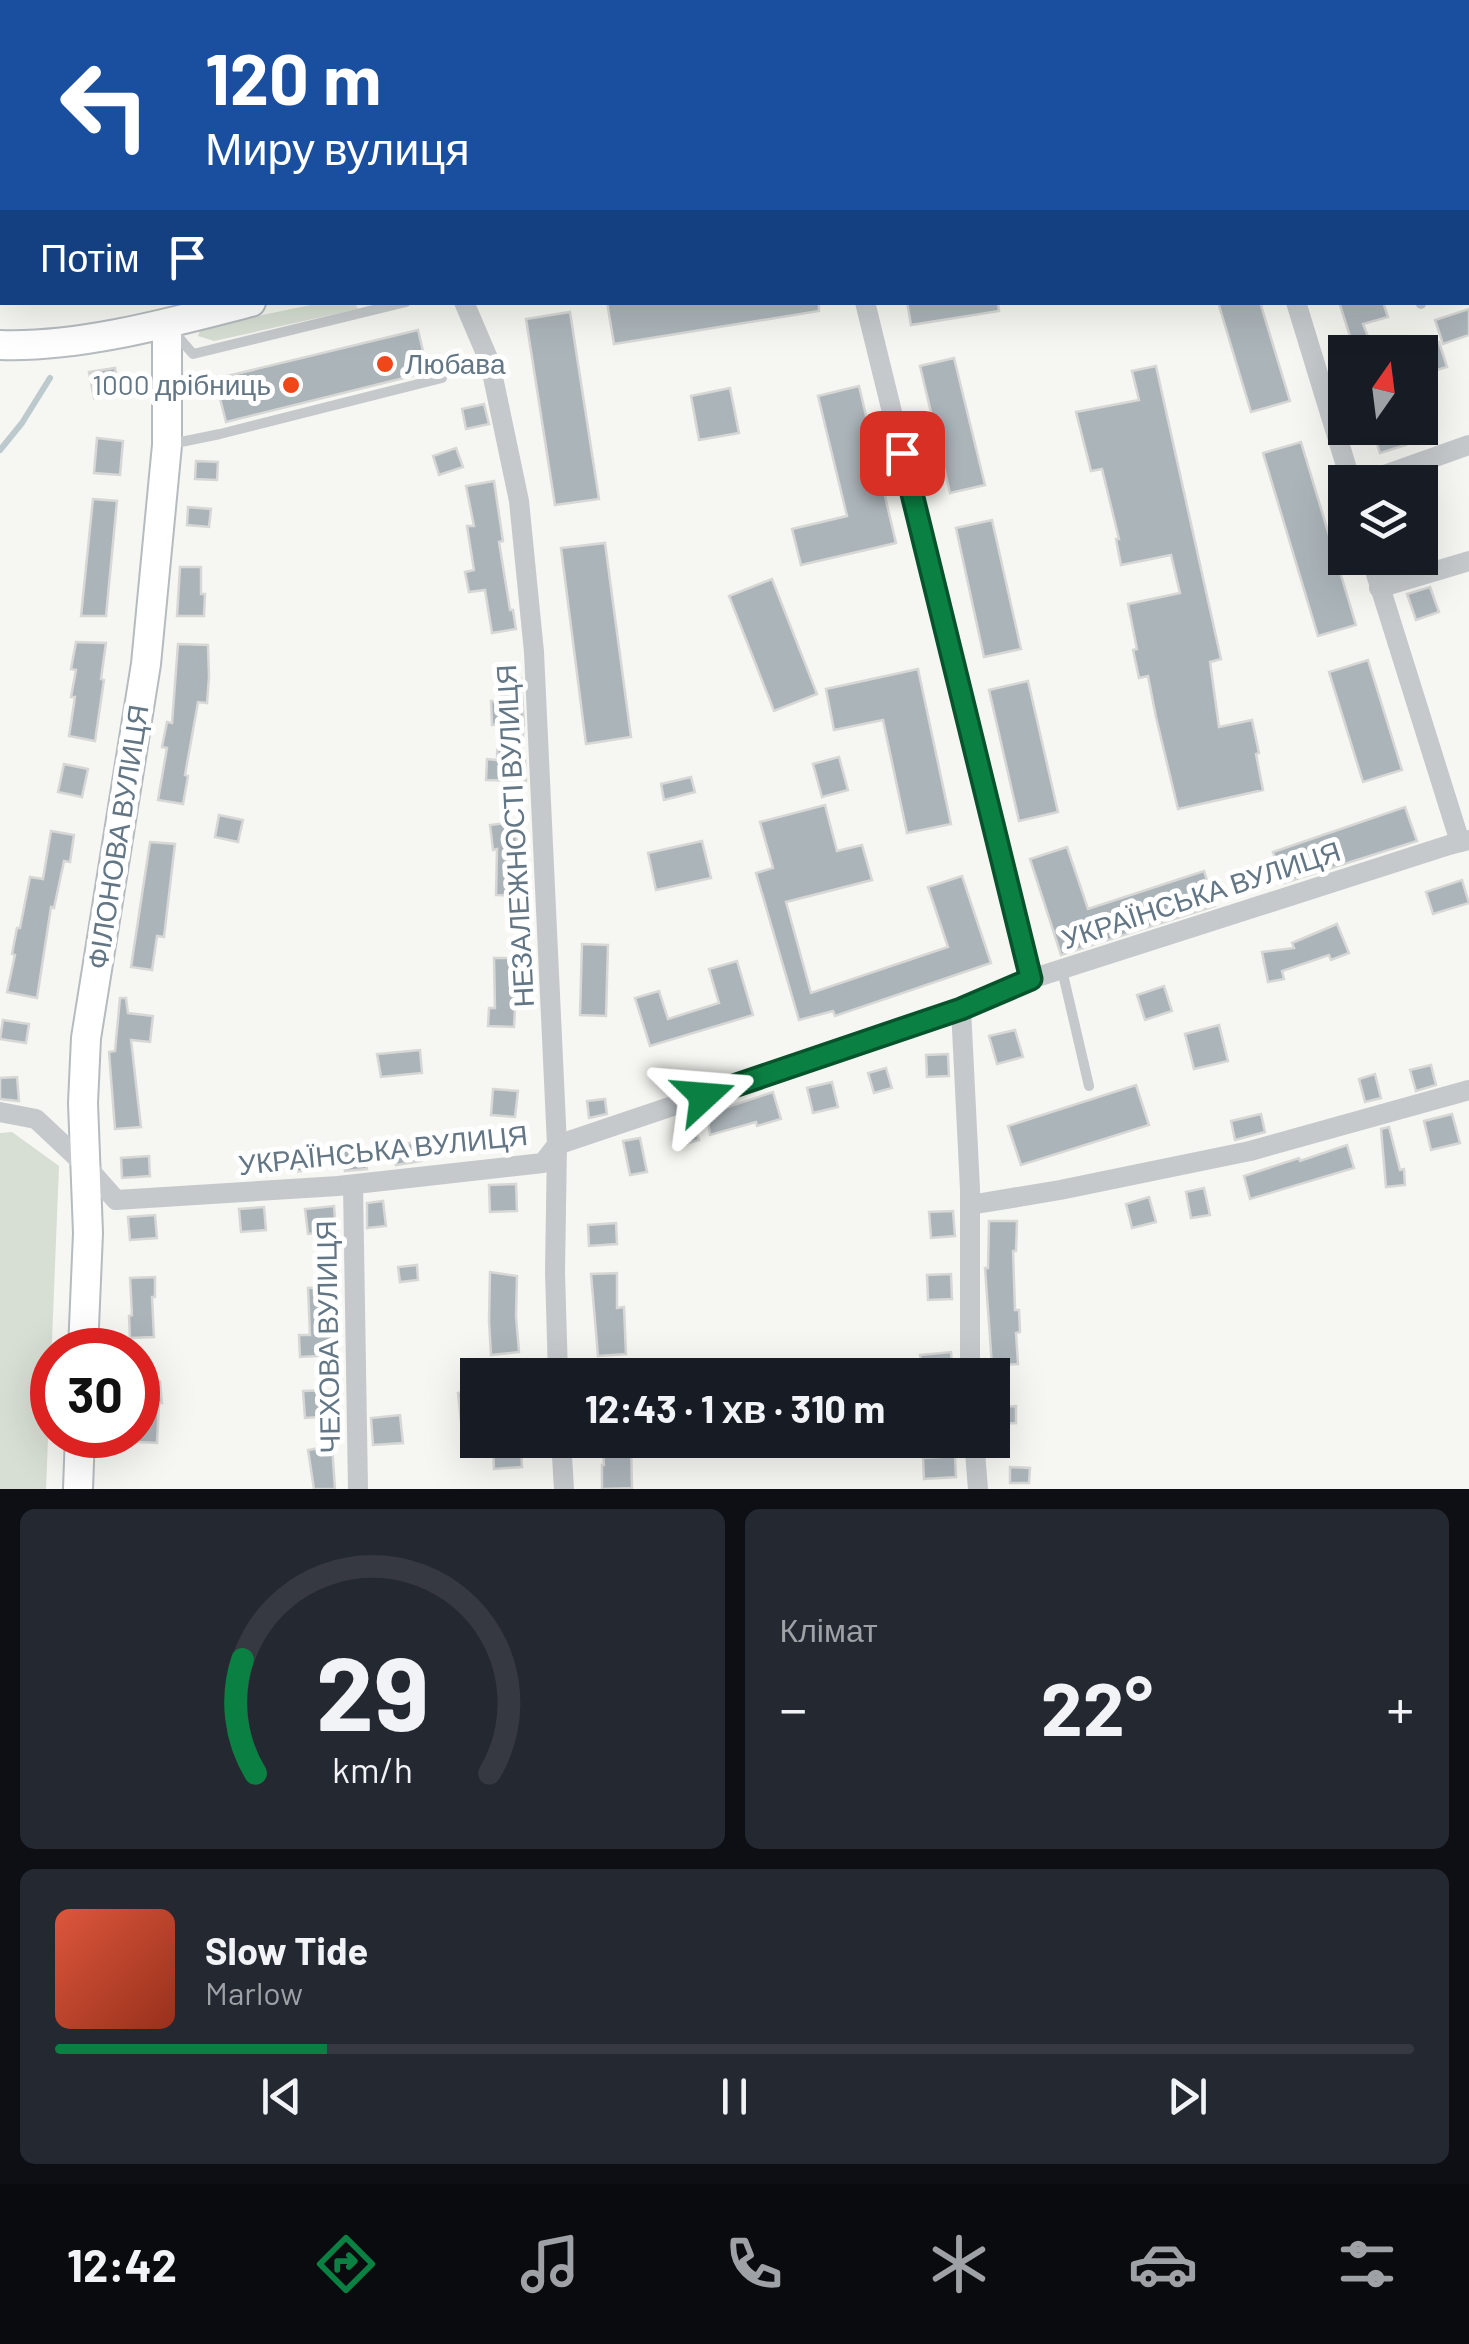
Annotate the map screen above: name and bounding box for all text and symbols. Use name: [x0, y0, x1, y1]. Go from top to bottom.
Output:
text: 120 m: [205, 35, 381, 119]
icon: left: [40, 40, 170, 170]
text: Миру вулиця: [205, 120, 470, 174]
icon: arrive: [160, 230, 215, 285]
text: Потім: [40, 234, 140, 280]
north arrow: [1328, 335, 1438, 445]
map controls: [1328, 335, 1438, 575]
place label: Любава: [405, 346, 506, 380]
marker: Любава: [374, 353, 396, 375]
place label: 1000 дрібниць: [92, 367, 271, 401]
marker: 1000 дрібниць: [280, 374, 302, 396]
pin: [860, 411, 945, 496]
icon: arrive: [875, 426, 930, 481]
button: layers: [1328, 465, 1438, 575]
street label: НЕЗАЛЕЖНОСТІ ВУЛИЦЯ: [488, 664, 540, 1008]
street label: ФІЛОНОВА ВУЛИЦЯ: [79, 702, 155, 971]
street label: УКРАЇНСЬКА ВУЛИЦЯ: [1057, 833, 1344, 955]
position arrow: [652, 1044, 756, 1148]
street label: УКРАЇНСЬКА ВУЛИЦЯ: [237, 1117, 529, 1181]
street label: ЧЕХОВА ВУЛИЦЯ: [308, 1220, 346, 1454]
speed limit sign: 30: [30, 1328, 160, 1458]
text: 12:43 · 1 хв · 310 m: [585, 1385, 885, 1431]
text: Клімат: [780, 1610, 878, 1648]
text: 29: [316, 1627, 429, 1752]
text: 22°: [1041, 1661, 1153, 1751]
text: −: [780, 1674, 807, 1740]
text: +: [1386, 1674, 1414, 1740]
text: km/h: [332, 1747, 413, 1790]
text: Slow Tide: [205, 1927, 368, 1973]
text: Marlow: [205, 1973, 303, 2011]
icon: previous: [254, 2069, 309, 2124]
icon: pause: [707, 2069, 762, 2124]
icon: next: [1160, 2069, 1215, 2124]
icon: directions: [311, 2229, 381, 2299]
icon: music: [515, 2229, 585, 2299]
icon: phone: [719, 2229, 789, 2299]
icon: climate: [924, 2229, 994, 2299]
icon: car: [1128, 2229, 1198, 2299]
icon: filters: [1332, 2229, 1402, 2299]
text: 12:42: [67, 2237, 177, 2291]

